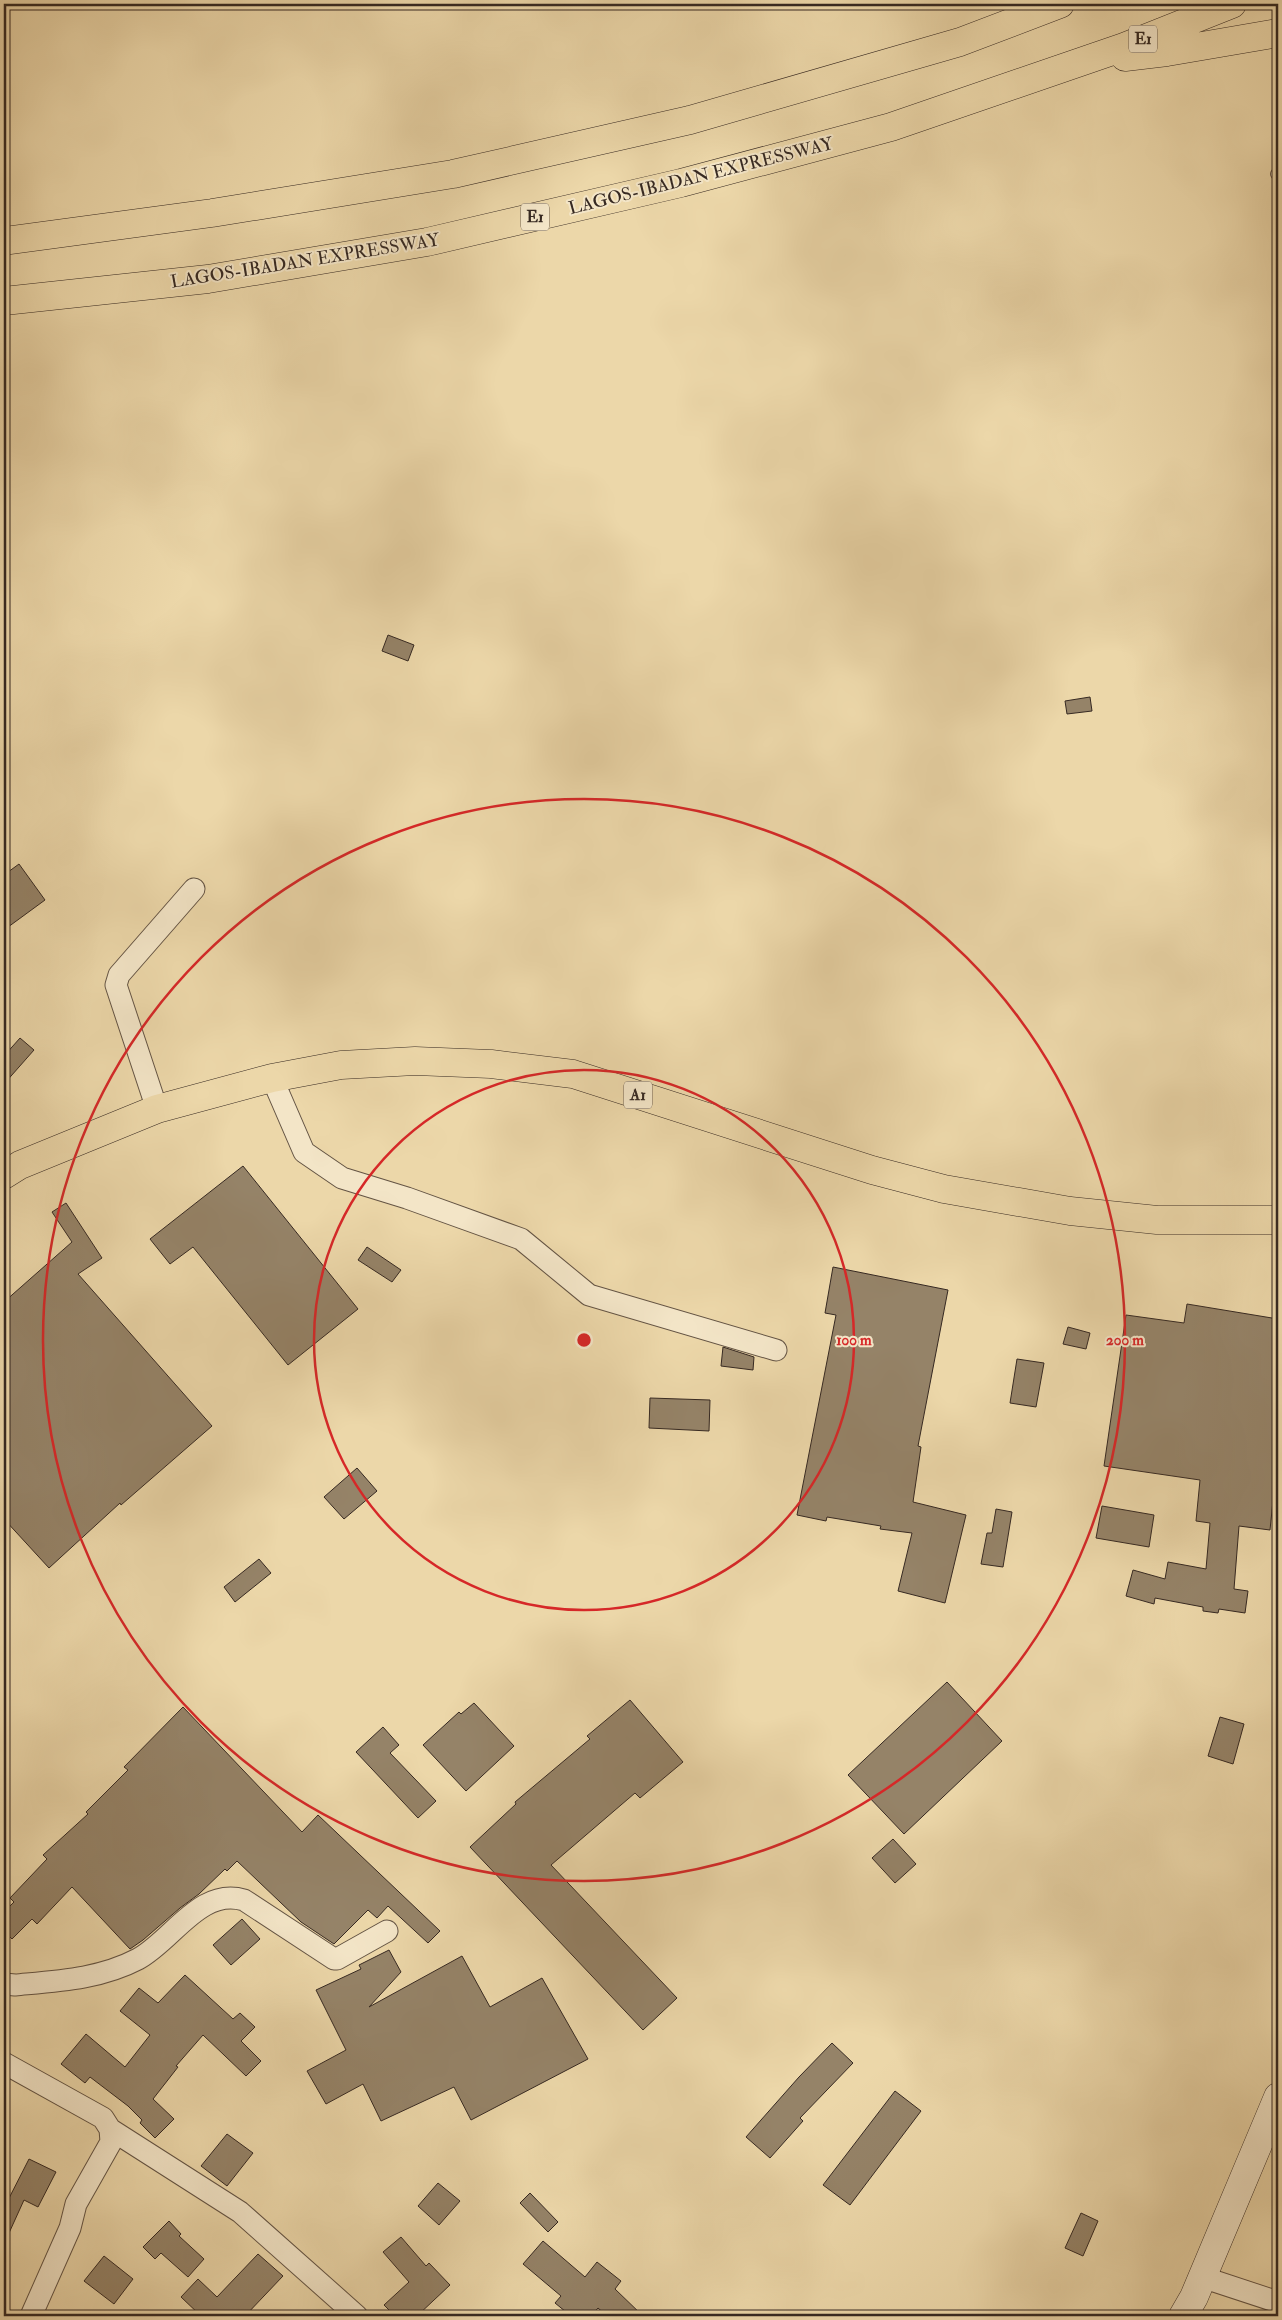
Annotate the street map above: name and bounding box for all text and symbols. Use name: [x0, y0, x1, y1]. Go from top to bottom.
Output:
road number: E1: [1129, 26, 1157, 52]
street label: LAGOS-IBADAN EXPRESSWAY: [566, 132, 836, 220]
road number: E1: [521, 203, 549, 230]
street label: LAGOS-IBADAN EXPRESSWAY: [169, 228, 442, 294]
road number: A1: [624, 1082, 652, 1108]
centre of rings: [575, 1331, 593, 1349]
text: 100 m: [836, 1331, 872, 1350]
text: 200 m: [1106, 1331, 1144, 1350]

